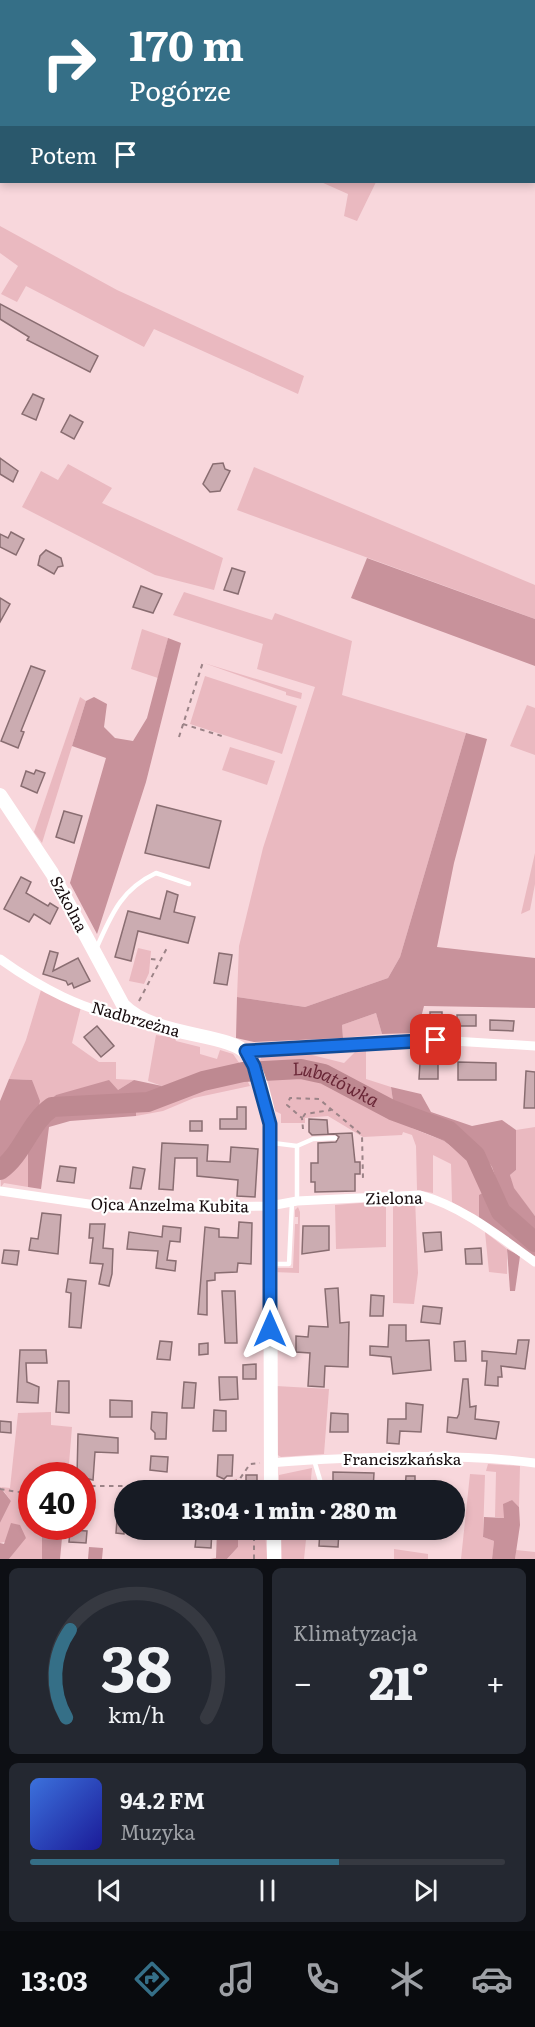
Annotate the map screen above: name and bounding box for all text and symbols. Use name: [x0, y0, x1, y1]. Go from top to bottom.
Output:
text: 170 m: [129, 12, 244, 74]
icon: right: [30, 24, 108, 102]
text: Pogórze: [129, 69, 231, 109]
text: Potem: [30, 138, 97, 171]
icon: arrive: [109, 138, 142, 171]
street label: Szkolna: [45, 871, 95, 936]
street label: Nadbrzeżna: [89, 994, 184, 1042]
pin: [410, 1014, 461, 1065]
icon: arrive: [419, 1023, 452, 1056]
water label: Lubatówka: [292, 1054, 385, 1113]
street label: Zielona: [365, 1184, 423, 1210]
street label: Ojca Anzelma Kubita: [91, 1191, 250, 1217]
position arrow: [238, 1297, 302, 1361]
street label: Franciszkańska: [343, 1446, 462, 1470]
speed limit sign: 40: [18, 1462, 96, 1540]
text: 13:04 · 1 min · 280 m: [182, 1493, 397, 1526]
text: Klimatyzacja: [293, 1617, 418, 1647]
text: 38: [100, 1619, 172, 1711]
text: 21°: [369, 1647, 429, 1714]
text: −: [293, 1656, 312, 1705]
text: +: [486, 1656, 505, 1705]
text: km/h: [107, 1698, 165, 1730]
text: 94.2 FM: [120, 1783, 205, 1816]
text: Muzyka: [120, 1816, 195, 1846]
icon: previous: [93, 1874, 126, 1907]
icon: pause: [251, 1874, 284, 1907]
icon: next: [409, 1874, 442, 1907]
icon: directions: [131, 1958, 173, 2000]
icon: music: [216, 1958, 258, 2000]
icon: phone: [301, 1958, 343, 2000]
icon: climate: [386, 1958, 428, 2000]
icon: car: [471, 1958, 513, 2000]
text: 13:03: [22, 1959, 88, 1999]

